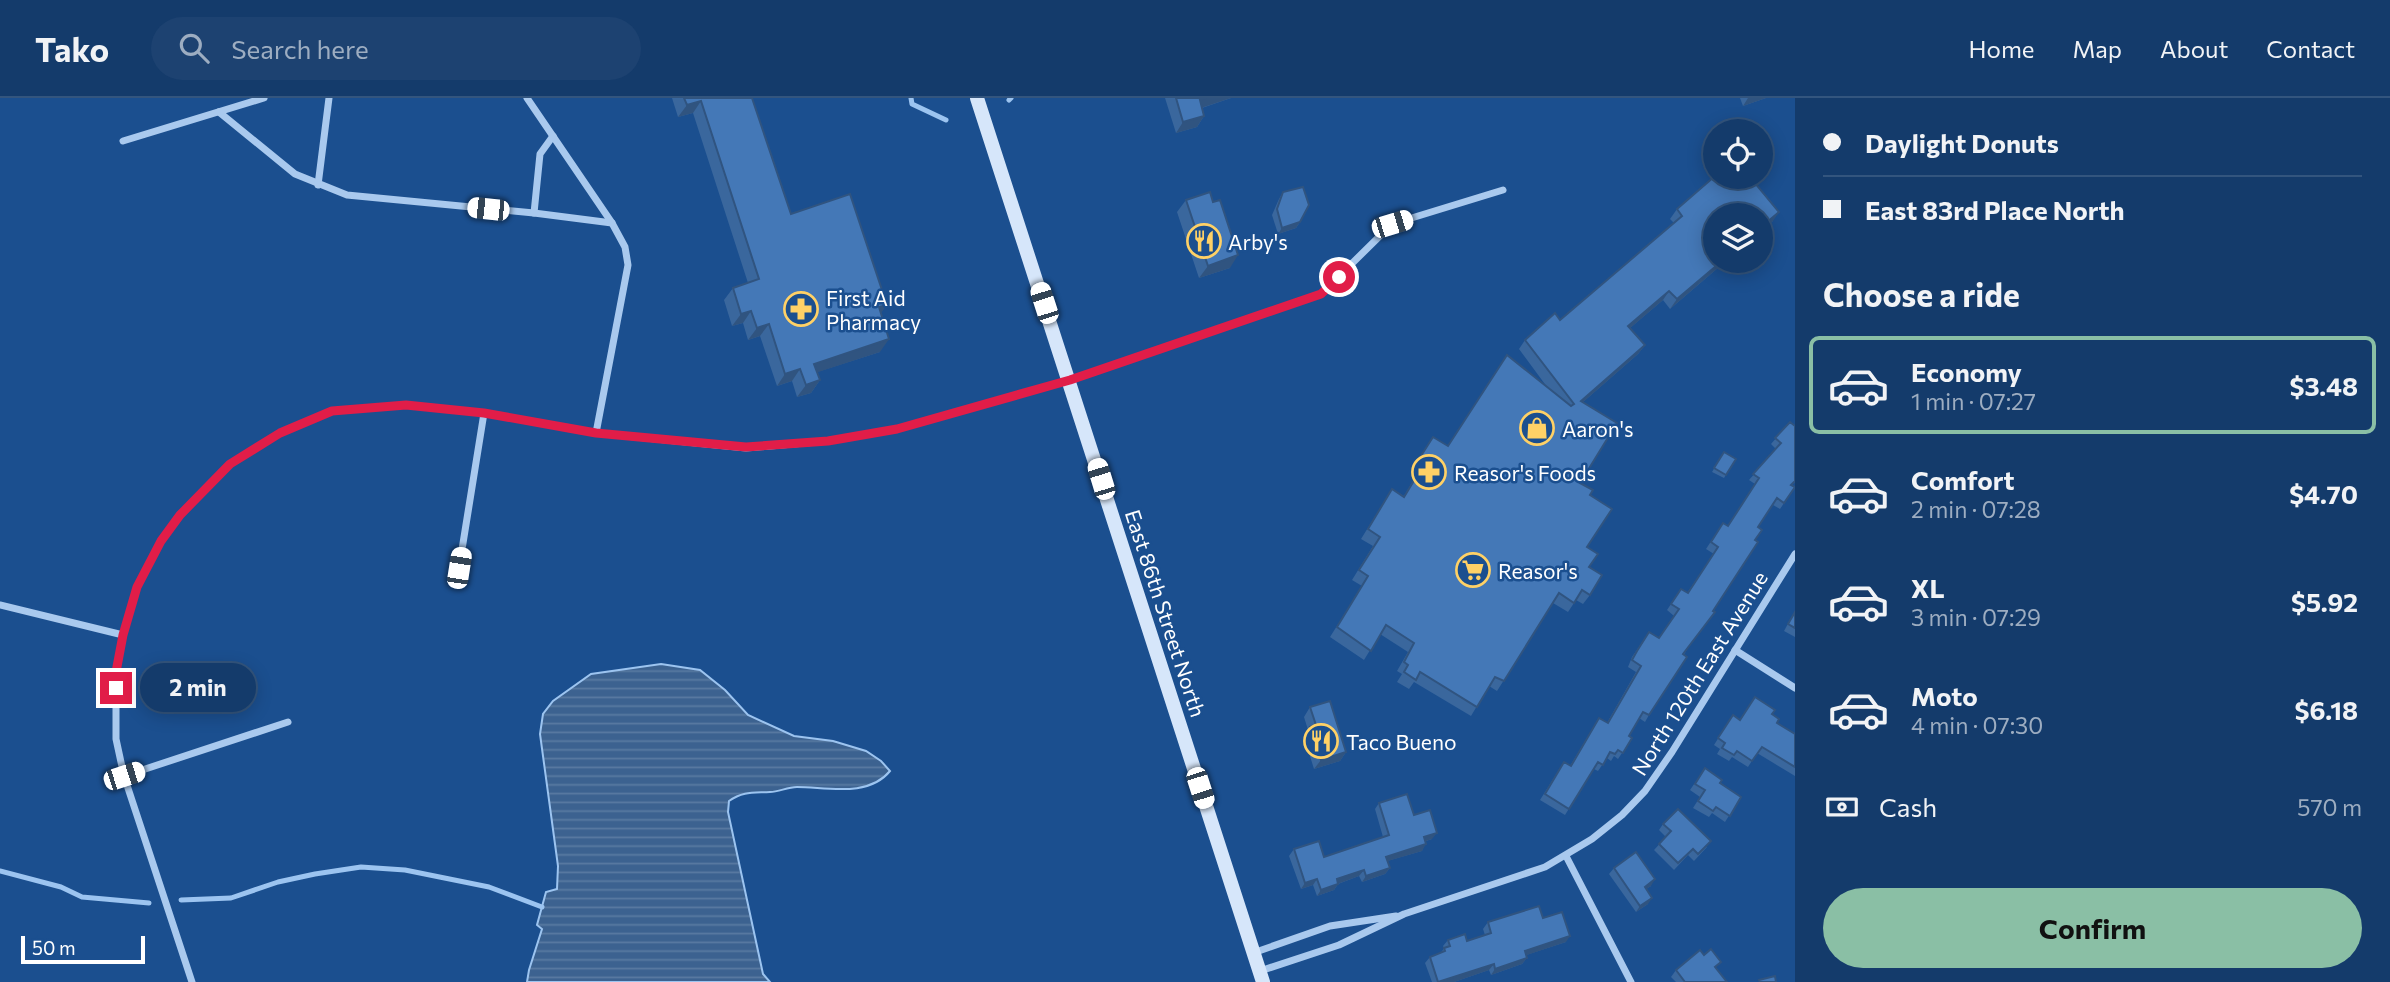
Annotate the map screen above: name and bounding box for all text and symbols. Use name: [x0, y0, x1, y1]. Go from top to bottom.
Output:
search box: [151, 17, 641, 80]
text: Tako: [35, 28, 109, 69]
icon: search: [175, 29, 213, 67]
text: Search here: [231, 33, 369, 64]
text: Home: [1969, 34, 2035, 63]
text: Map: [2073, 34, 2122, 63]
text: About: [2160, 34, 2228, 63]
text: Contact: [2266, 34, 2355, 63]
map controls: [1703, 119, 1773, 273]
button: locate: [1703, 119, 1773, 189]
text: Daylight Donuts: [1865, 127, 2059, 158]
text: East 83rd Place North: [1865, 194, 2124, 225]
car: [467, 196, 510, 222]
button: layers: [1703, 203, 1773, 273]
car: [1369, 208, 1416, 240]
restaurant icon: Arby's: [1185, 222, 1223, 260]
place label: Arby's: [1228, 229, 1288, 254]
route start: [1323, 261, 1355, 293]
text: Choose a ride: [1823, 274, 2020, 314]
car: [1028, 280, 1061, 326]
place label: First Aid Pharmacy: [826, 285, 921, 334]
pharmacy icon: First Aid Pharmacy: [782, 290, 820, 328]
icon: car: [1827, 354, 1890, 417]
text: Economy: [1911, 356, 2022, 387]
text: $3.48: [2290, 370, 2358, 401]
text: 1 min · 07:27: [1911, 387, 2036, 415]
shop icon: Aaron's: [1518, 409, 1556, 447]
place label: Aaron's: [1562, 416, 1634, 441]
pharmacy icon: Reasor's Foods: [1410, 453, 1448, 491]
car: [1085, 456, 1118, 502]
place label: Reasor's Foods: [1454, 460, 1596, 485]
icon: car: [1827, 462, 1890, 525]
text: Comfort: [1911, 464, 2014, 495]
text: $4.70: [2289, 478, 2358, 509]
text: 2 min · 07:28: [1911, 495, 2041, 523]
street label: East 86th Street North: [1121, 506, 1211, 720]
car: [446, 546, 473, 590]
supermarket icon: Reasor's: [1454, 551, 1492, 589]
place label: Reasor's: [1498, 558, 1578, 583]
street label: North 120th East Avenue: [1626, 566, 1772, 780]
icon: car: [1827, 570, 1890, 633]
text: XL: [1911, 572, 1945, 603]
text: $5.92: [2291, 586, 2358, 617]
text: 3 min · 07:29: [1911, 603, 2041, 631]
callout: 2 min: [140, 664, 256, 712]
route end: [100, 672, 132, 704]
text: 2 min: [169, 673, 227, 701]
icon: car: [1827, 678, 1890, 741]
text: Moto: [1911, 680, 1978, 711]
text: $6.18: [2295, 694, 2358, 725]
text: 4 min · 07:30: [1911, 711, 2043, 739]
restaurant icon: Taco Bueno: [1302, 722, 1340, 760]
place label: Taco Bueno: [1346, 729, 1457, 754]
car: [101, 760, 148, 792]
car: [1184, 765, 1217, 811]
icon: cash: [1823, 788, 1861, 826]
text: Cash: [1879, 791, 1937, 822]
text: 570 m: [2297, 793, 2362, 821]
button: Confirm: [1823, 888, 2362, 968]
scale bar: [21, 933, 145, 965]
text: 50 m: [32, 936, 76, 959]

